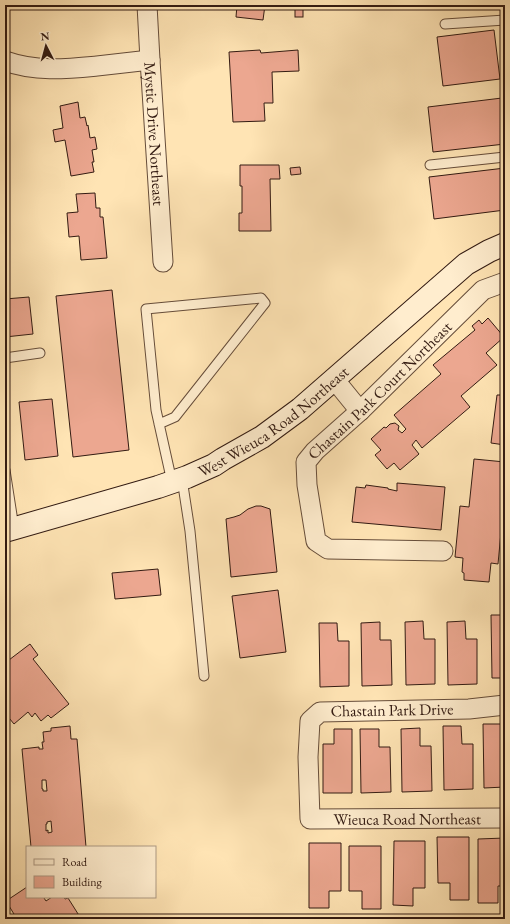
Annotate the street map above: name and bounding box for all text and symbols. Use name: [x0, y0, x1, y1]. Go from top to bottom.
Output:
north arrow: [26, 26, 66, 66]
text: N: [40, 29, 50, 43]
street label: Mystic Drive Northeast: [140, 61, 170, 206]
street label: Chastain Park Court Northeast: [302, 316, 456, 463]
street label: West Wieuca Road Northeast: [195, 361, 353, 481]
street label: Chastain Park Drive: [330, 698, 454, 722]
street label: Wieuca Road Northeast: [333, 808, 481, 829]
legend: [26, 846, 156, 898]
text: Road: [62, 854, 88, 870]
text: Building: [62, 874, 103, 890]

